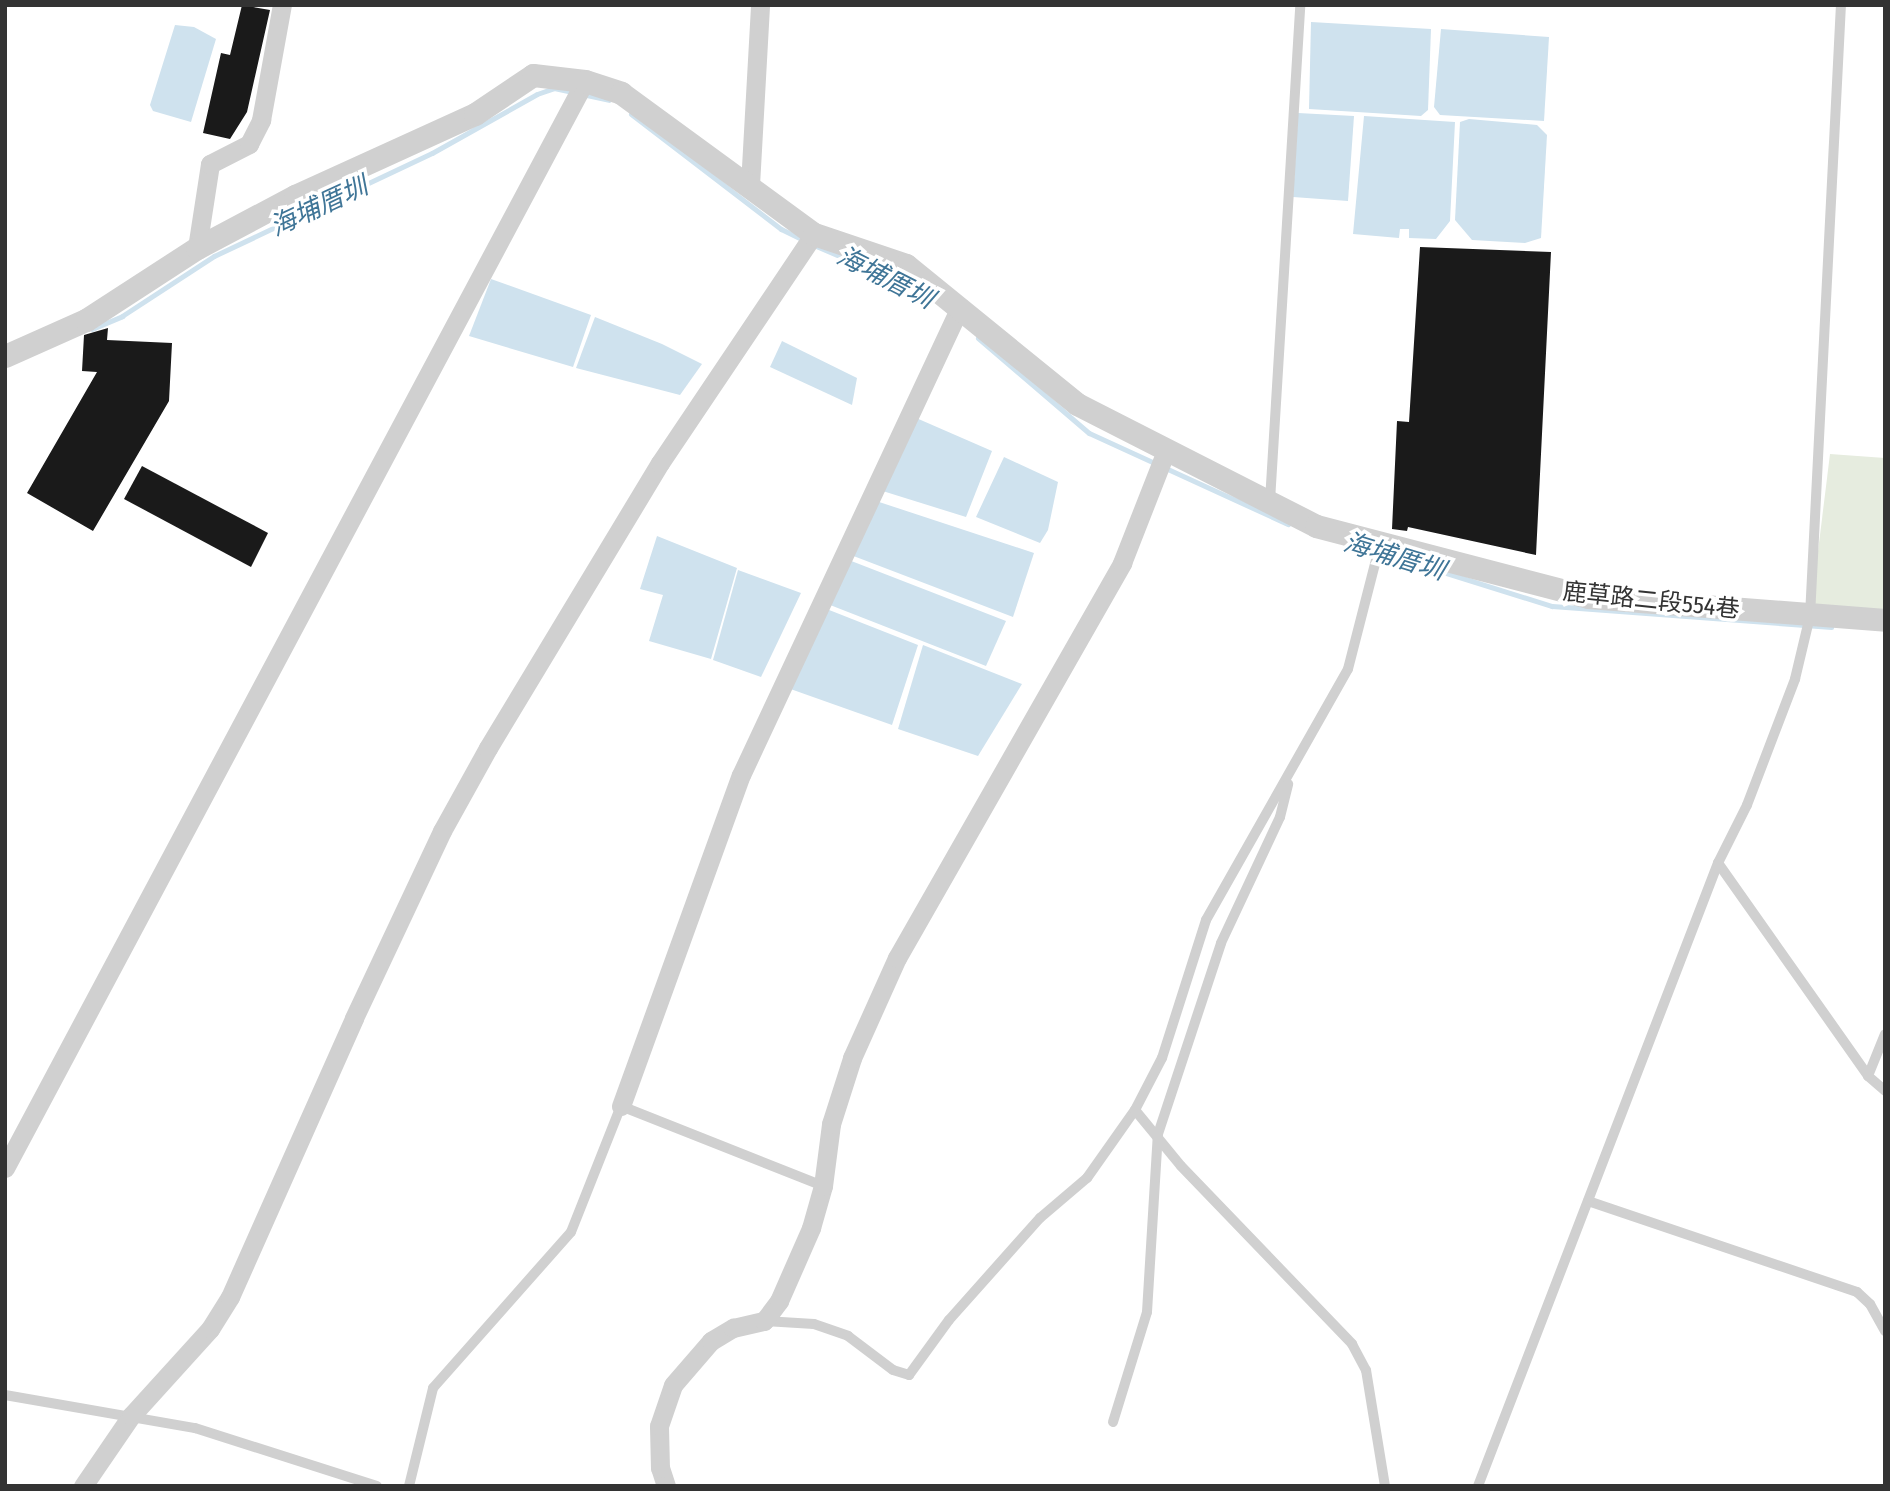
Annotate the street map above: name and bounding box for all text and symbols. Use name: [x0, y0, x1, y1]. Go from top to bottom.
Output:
water label: 海埔厝圳: [265, 171, 373, 243]
water label: 海埔厝圳: [832, 240, 938, 316]
water label: 海埔厝圳: [1340, 527, 1448, 587]
street label: 鹿草路二段554巷: [1561, 577, 1741, 625]

